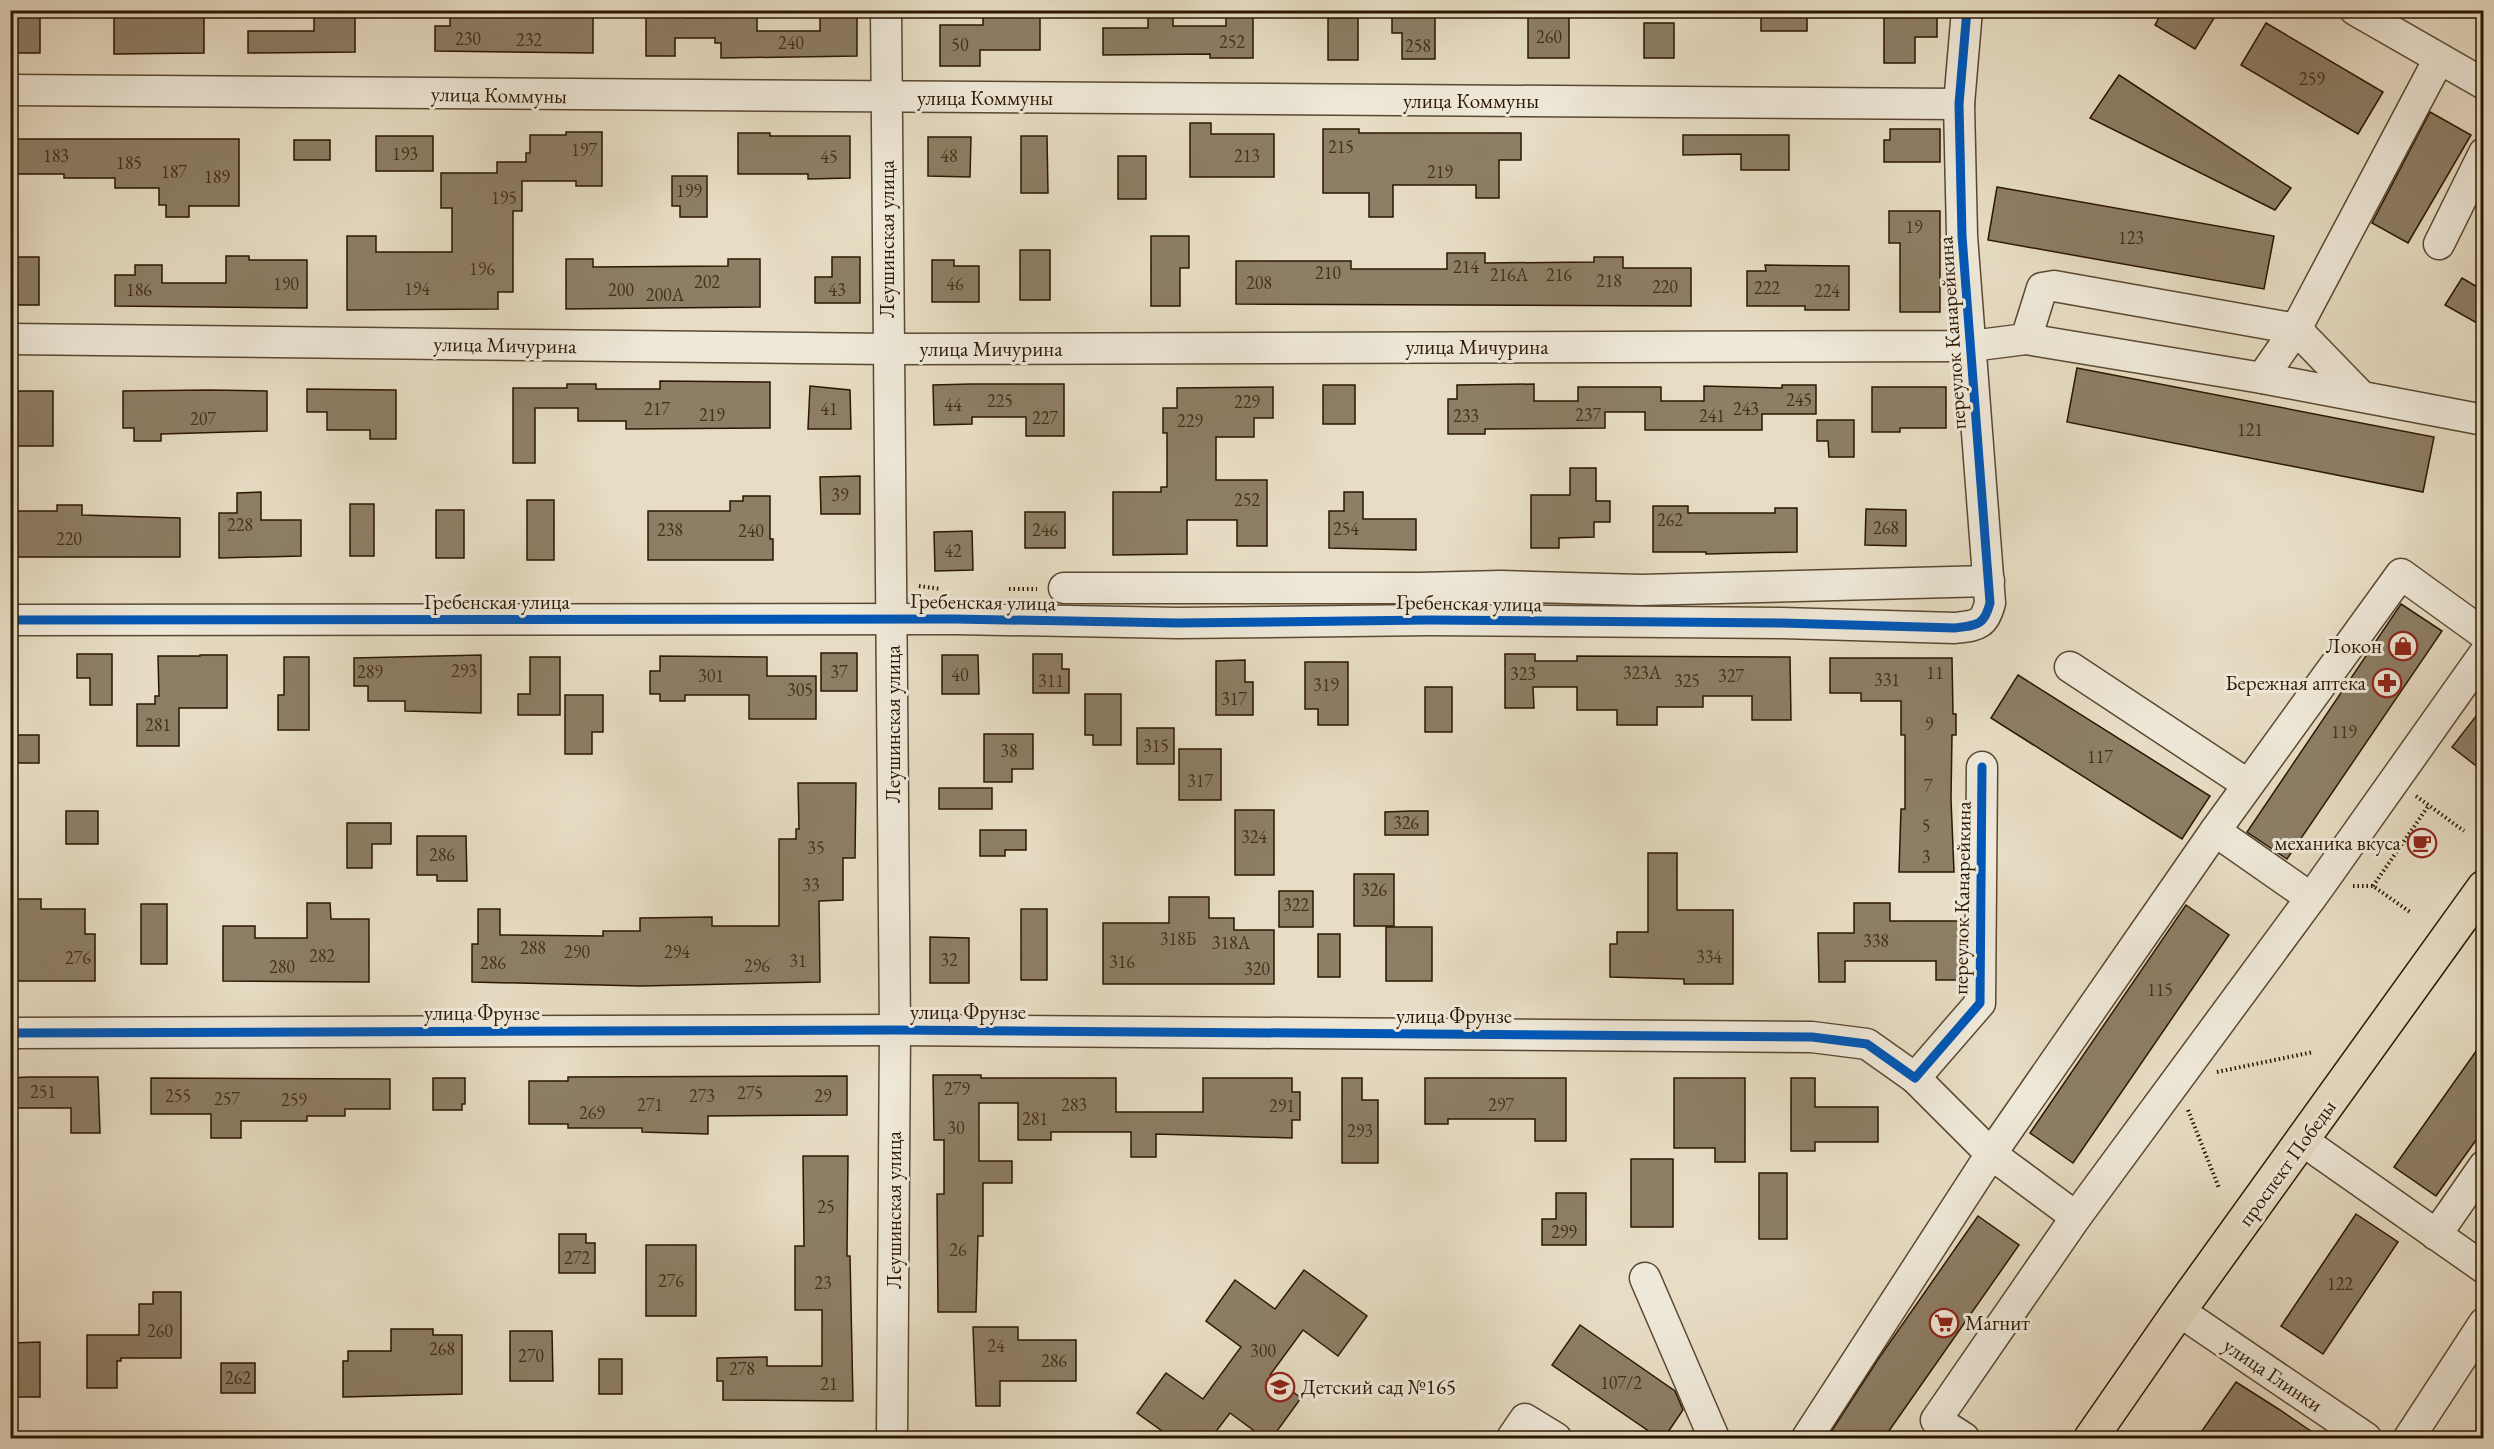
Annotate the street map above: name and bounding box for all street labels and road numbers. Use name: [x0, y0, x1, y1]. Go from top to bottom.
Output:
street label: улица Коммуны: [431, 80, 567, 109]
street label: улица Коммуны: [917, 84, 1053, 111]
street label: улица Коммуны: [1403, 87, 1539, 114]
street label: Леушинская улица: [873, 159, 900, 318]
street label: переулок Канарейкина: [1931, 235, 1972, 430]
street label: улица Мичурина: [433, 330, 577, 359]
street label: улица Мичурина: [1405, 333, 1549, 360]
street label: улица Мичурина: [919, 335, 1063, 362]
street label: Гребенская улица: [910, 587, 1057, 616]
street label: Гребенская улица: [424, 588, 571, 615]
street label: Гребенская улица: [1396, 588, 1543, 617]
street label: Леушинская улица: [879, 644, 906, 803]
street label: переулок Канарейкина: [1946, 800, 1977, 995]
street label: улица Фрунзе: [910, 998, 1026, 1025]
street label: улица Фрунзе: [424, 999, 540, 1026]
street label: улица Фрунзе: [1396, 1002, 1512, 1029]
street label: проспект Победы: [2232, 1094, 2342, 1231]
street label: Леушинская улица: [880, 1130, 907, 1289]
street label: улица Глинки: [2218, 1331, 2328, 1418]

